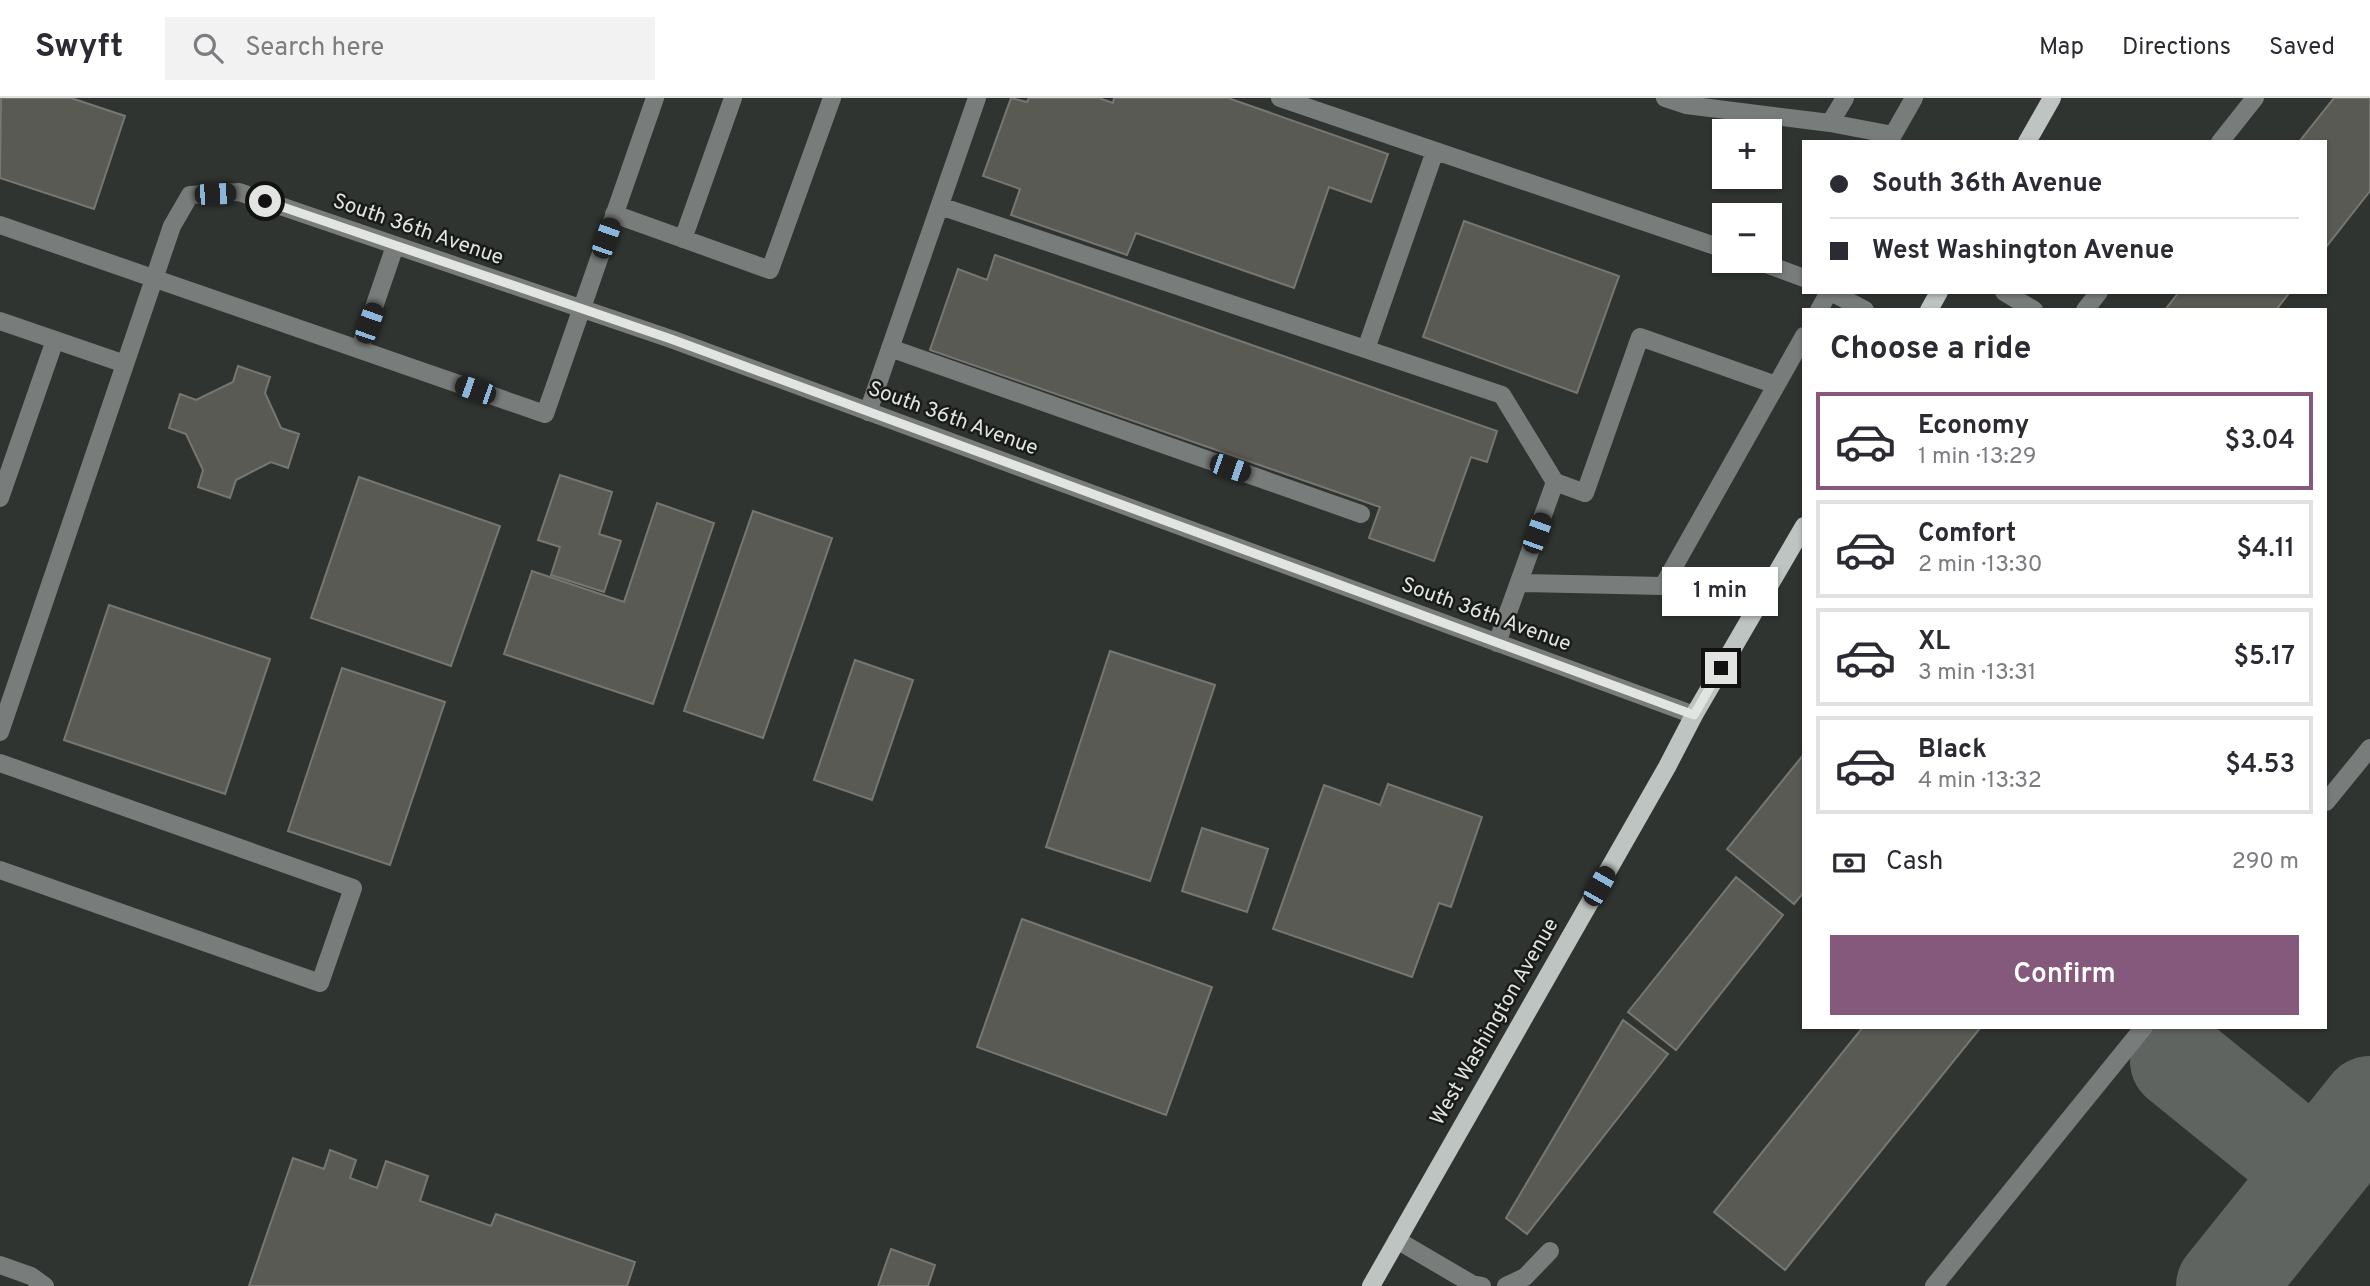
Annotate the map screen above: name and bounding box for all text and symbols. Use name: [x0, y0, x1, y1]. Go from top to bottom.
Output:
search box: [165, 17, 655, 80]
text: Swyft: [35, 27, 123, 69]
icon: search: [189, 29, 227, 67]
text: Search here: [245, 32, 384, 65]
text: Map: [2039, 33, 2084, 63]
text: Directions: [2122, 33, 2231, 63]
text: Saved: [2269, 33, 2335, 63]
map controls: [1712, 119, 1782, 273]
button: +: [1712, 119, 1782, 189]
text: South 36th Avenue: [1872, 168, 2102, 201]
car: [194, 183, 237, 205]
route start: [249, 185, 281, 217]
street label: South 36th Avenue: [329, 188, 507, 272]
button: −: [1712, 203, 1782, 273]
car: [590, 215, 623, 261]
text: West Washington Avenue: [1872, 235, 2174, 268]
car: [353, 300, 386, 346]
text: Choose a ride: [1830, 330, 2031, 370]
car: [452, 373, 499, 407]
street label: South 36th Avenue: [864, 376, 1042, 462]
icon: car: [1834, 410, 1897, 473]
text: Economy: [1918, 410, 2029, 443]
text: $3.04: [2225, 425, 2295, 458]
text: 1 min · 13:29: [1918, 443, 2036, 472]
car: [1207, 451, 1254, 485]
car: [1520, 510, 1555, 556]
icon: car: [1834, 518, 1897, 581]
text: Comfort: [1918, 518, 2016, 551]
text: $4.11: [2236, 533, 2295, 566]
text: 2 min · 13:30: [1918, 551, 2043, 580]
callout: 1 min: [1663, 566, 1779, 616]
street label: South 36th Avenue: [1397, 572, 1575, 658]
text: 1 min: [1693, 577, 1747, 606]
icon: car: [1834, 626, 1897, 689]
text: XL: [1918, 626, 1950, 659]
text: $5.17: [2233, 641, 2295, 674]
route end: [1705, 652, 1737, 684]
text: 3 min · 13:31: [1918, 659, 2036, 688]
icon: car: [1834, 734, 1897, 797]
text: Black: [1918, 734, 1987, 767]
text: $4.53: [2225, 749, 2295, 782]
text: 4 min · 13:32: [1918, 767, 2042, 796]
icon: cash: [1830, 844, 1868, 882]
text: Cash: [1886, 846, 1943, 879]
text: 290 m: [2232, 848, 2299, 877]
car: [1580, 863, 1619, 909]
street label: West Washington Avenue: [1425, 913, 1565, 1131]
button: Confirm: [1830, 935, 2299, 1015]

